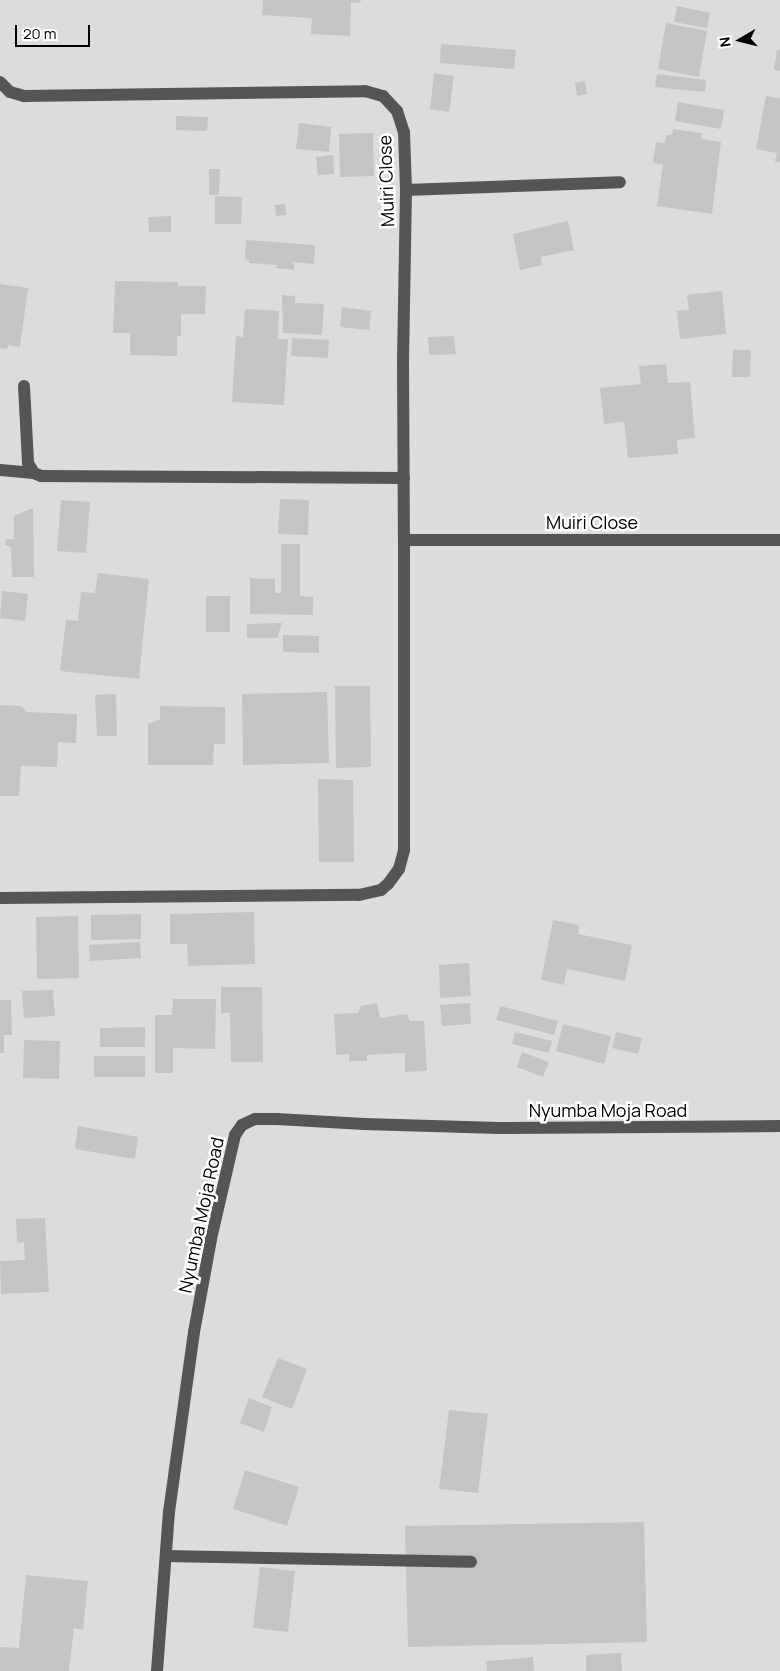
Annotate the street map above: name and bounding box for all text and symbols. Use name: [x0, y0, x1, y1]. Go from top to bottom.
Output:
scale bar: [18, 15, 92, 47]
north arrow: [715, 15, 765, 65]
text: 20 m: [23, 23, 56, 44]
text: N: [715, 36, 735, 48]
street label: Muiri Close: [374, 135, 398, 227]
street label: Muiri Close: [546, 511, 638, 533]
street label: Nyumba Moja Road: [529, 1099, 687, 1121]
street label: Nyumba Moja Road: [174, 1135, 228, 1295]

